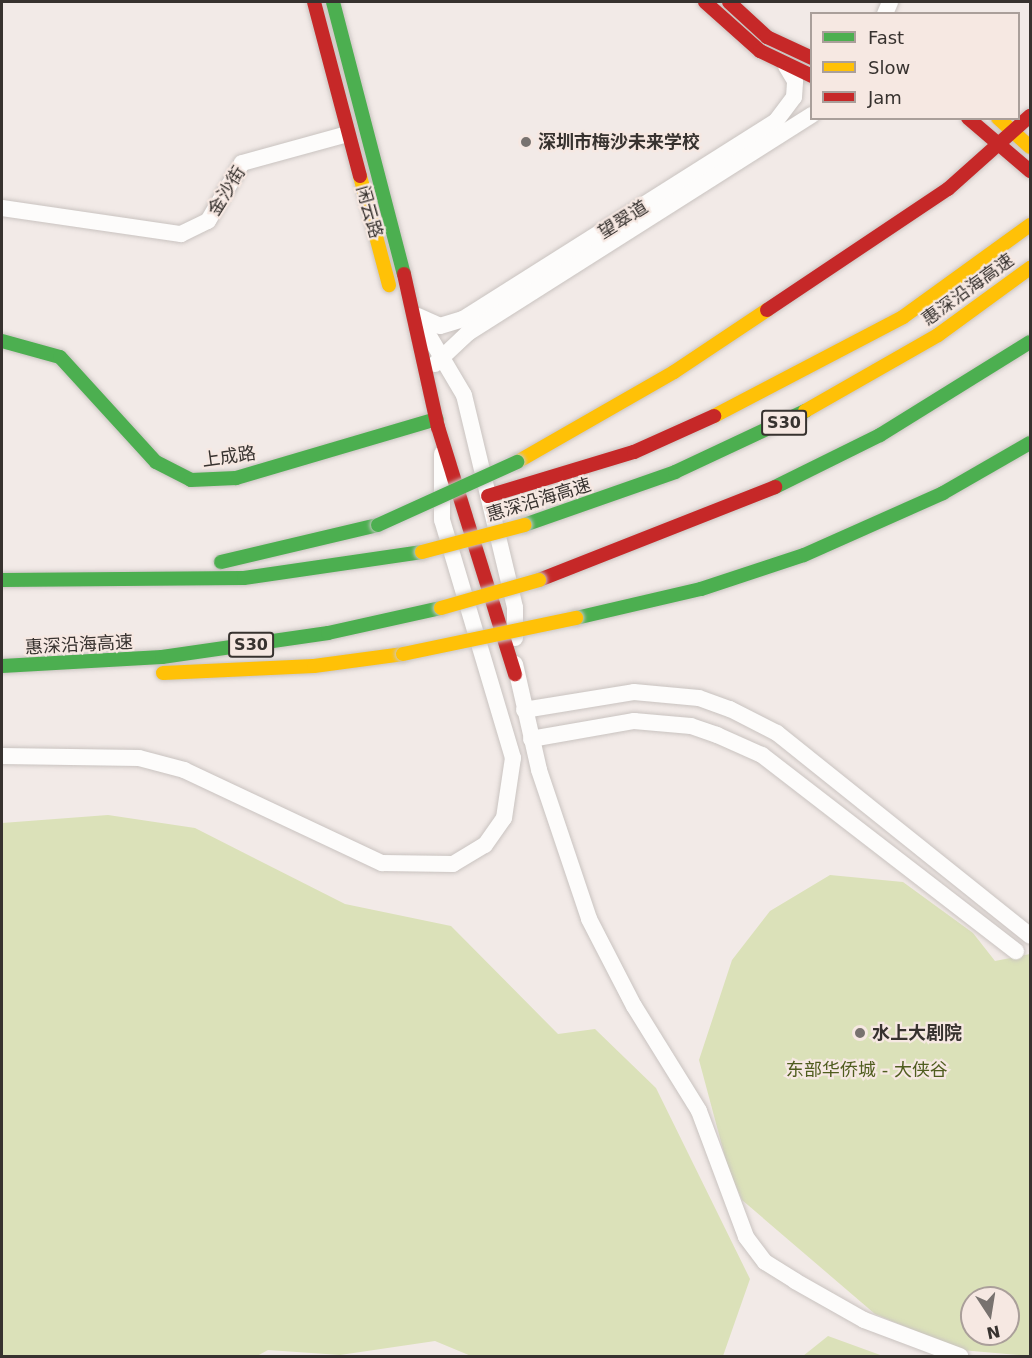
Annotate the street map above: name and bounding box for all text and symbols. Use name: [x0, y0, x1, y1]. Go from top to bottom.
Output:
legend: [810, 12, 1020, 120]
text: Fast: [868, 27, 904, 48]
text: Slow: [868, 57, 910, 78]
text: Jam: [868, 87, 902, 108]
place label: 深圳市梅沙未来学校: [538, 131, 700, 153]
marker: 深圳市梅沙未来学校: [519, 135, 533, 149]
street label: 金沙街: [204, 162, 250, 220]
street label: 闲云路: [351, 183, 387, 241]
street label: 望翠道: [594, 197, 652, 243]
street label: 惠深沿海高速: [918, 250, 1018, 330]
road number: S30: [760, 410, 808, 436]
street label: 上成路: [201, 443, 257, 471]
street label: 惠深沿海高速: [484, 474, 594, 526]
street label: 惠深沿海高速: [25, 631, 133, 659]
road number: S30: [227, 632, 275, 658]
place label: 水上大剧院: [872, 1022, 962, 1044]
marker: 水上大剧院: [853, 1026, 867, 1040]
park label: 东部华侨城 - 大侠谷: [786, 1059, 948, 1081]
north arrow: [960, 1286, 1020, 1346]
text: N: [985, 1321, 1002, 1343]

